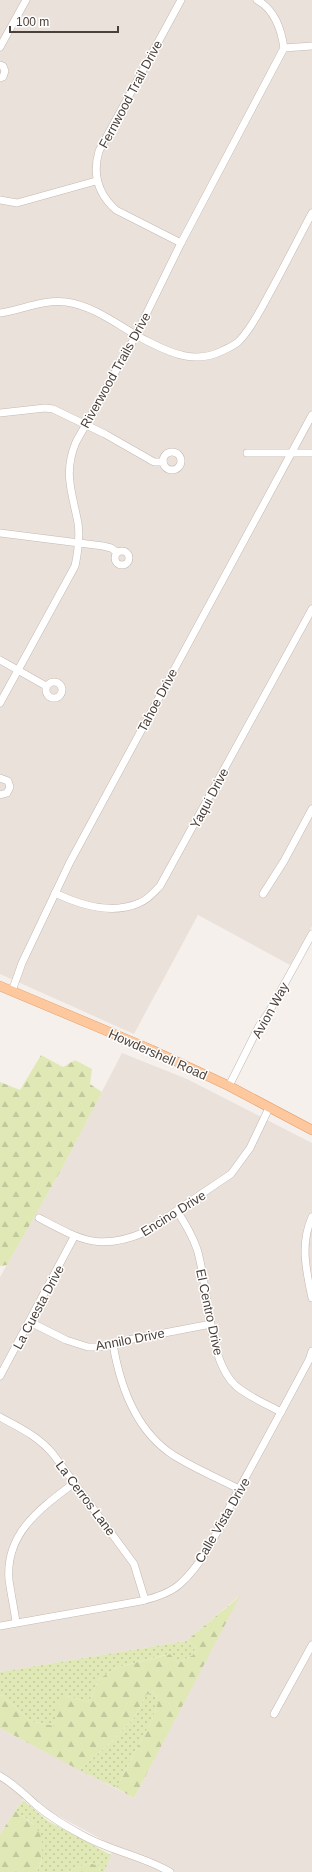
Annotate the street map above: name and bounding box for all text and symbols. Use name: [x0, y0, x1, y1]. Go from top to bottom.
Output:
scale bar: [10, 8, 118, 34]
text: 100 m: [16, 15, 49, 29]
street label: Fernwood Trail Drive: [96, 38, 165, 151]
street label: Riverwood Trails Drive: [77, 310, 154, 431]
street label: Tahoe Drive: [135, 666, 180, 734]
street label: Yaqui Drive: [187, 765, 232, 831]
street label: Avion Way: [249, 979, 292, 1041]
street label: Howdershell Road: [106, 1026, 209, 1083]
street label: Encino Drive: [138, 1188, 208, 1239]
street label: La Cuesta Drive: [10, 1263, 67, 1352]
street label: El Centro Drive: [193, 1267, 226, 1357]
street label: Annilo Drive: [94, 1325, 166, 1354]
street label: La Cerros Lane: [53, 1458, 119, 1539]
street label: Calle Vista Drive: [192, 1475, 253, 1566]

